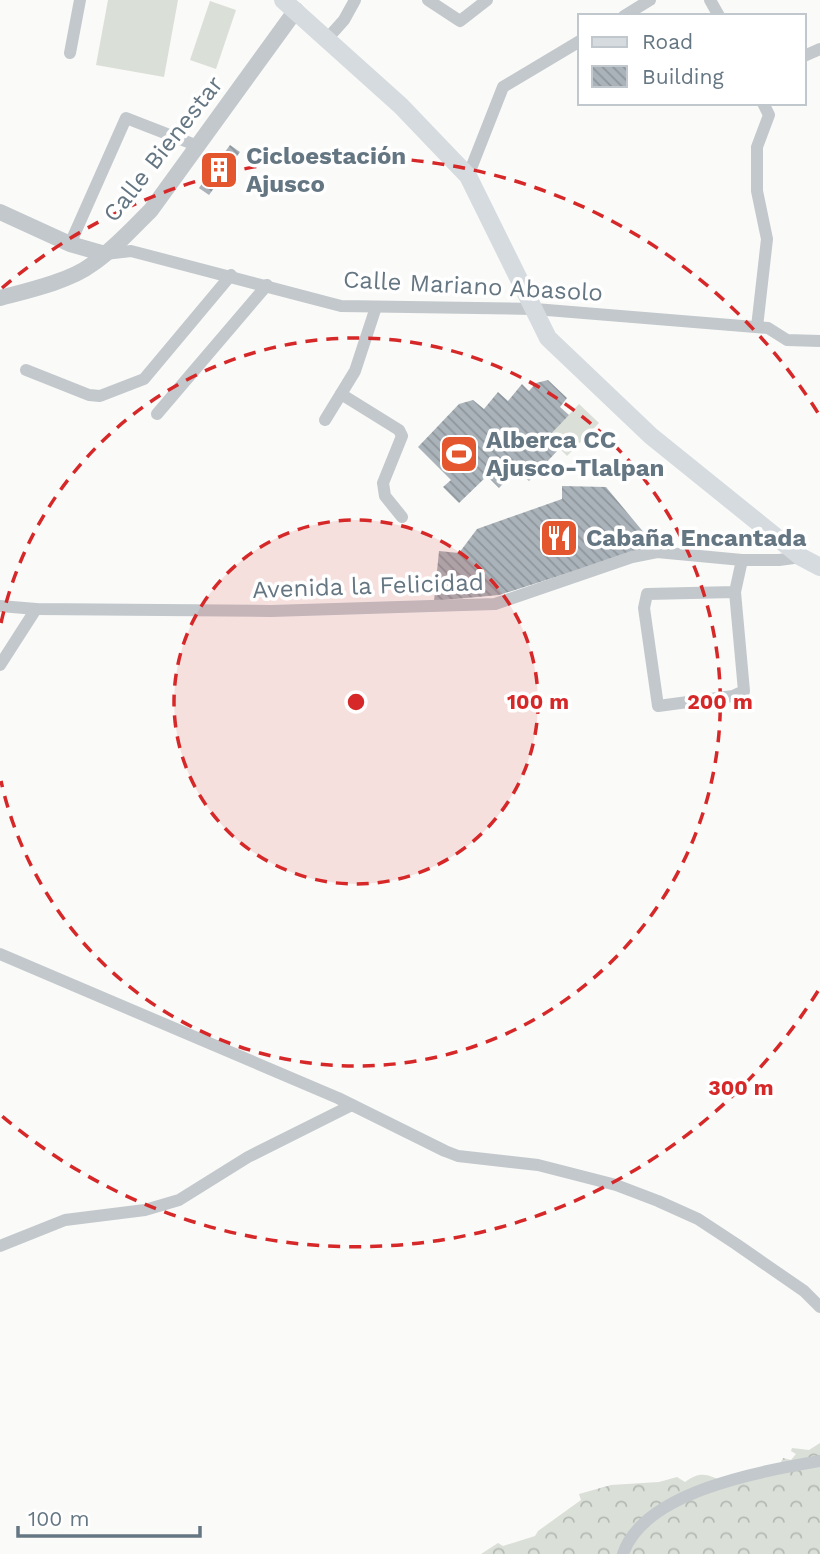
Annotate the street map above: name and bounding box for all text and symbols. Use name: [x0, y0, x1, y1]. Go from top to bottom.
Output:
legend: [578, 14, 806, 105]
text: Road: [642, 29, 693, 54]
text: Building: [642, 64, 724, 89]
street label: Calle Bienestar: [97, 70, 229, 228]
place label: Cicloestación Ajusco: [246, 142, 406, 198]
building icon: Cicloestación Ajusco: [198, 149, 240, 191]
street label: Calle Mariano Abasolo: [342, 265, 604, 307]
place label: Alberca CC Ajusco-Tlalpan: [486, 426, 664, 482]
sports icon: Alberca CC Ajusco-Tlalpan: [438, 433, 480, 475]
restaurant icon: Cabaña Encantada: [538, 517, 580, 559]
place label: Cabaña Encantada: [586, 524, 806, 552]
street label: Avenida la Felicidad: [252, 568, 484, 604]
text: 100 m: [507, 689, 569, 714]
text: 200 m: [687, 689, 753, 714]
centre of rings: [344, 690, 368, 714]
text: 300 m: [708, 1075, 774, 1100]
scale bar: [18, 1494, 200, 1538]
text: 100 m: [28, 1506, 90, 1531]

